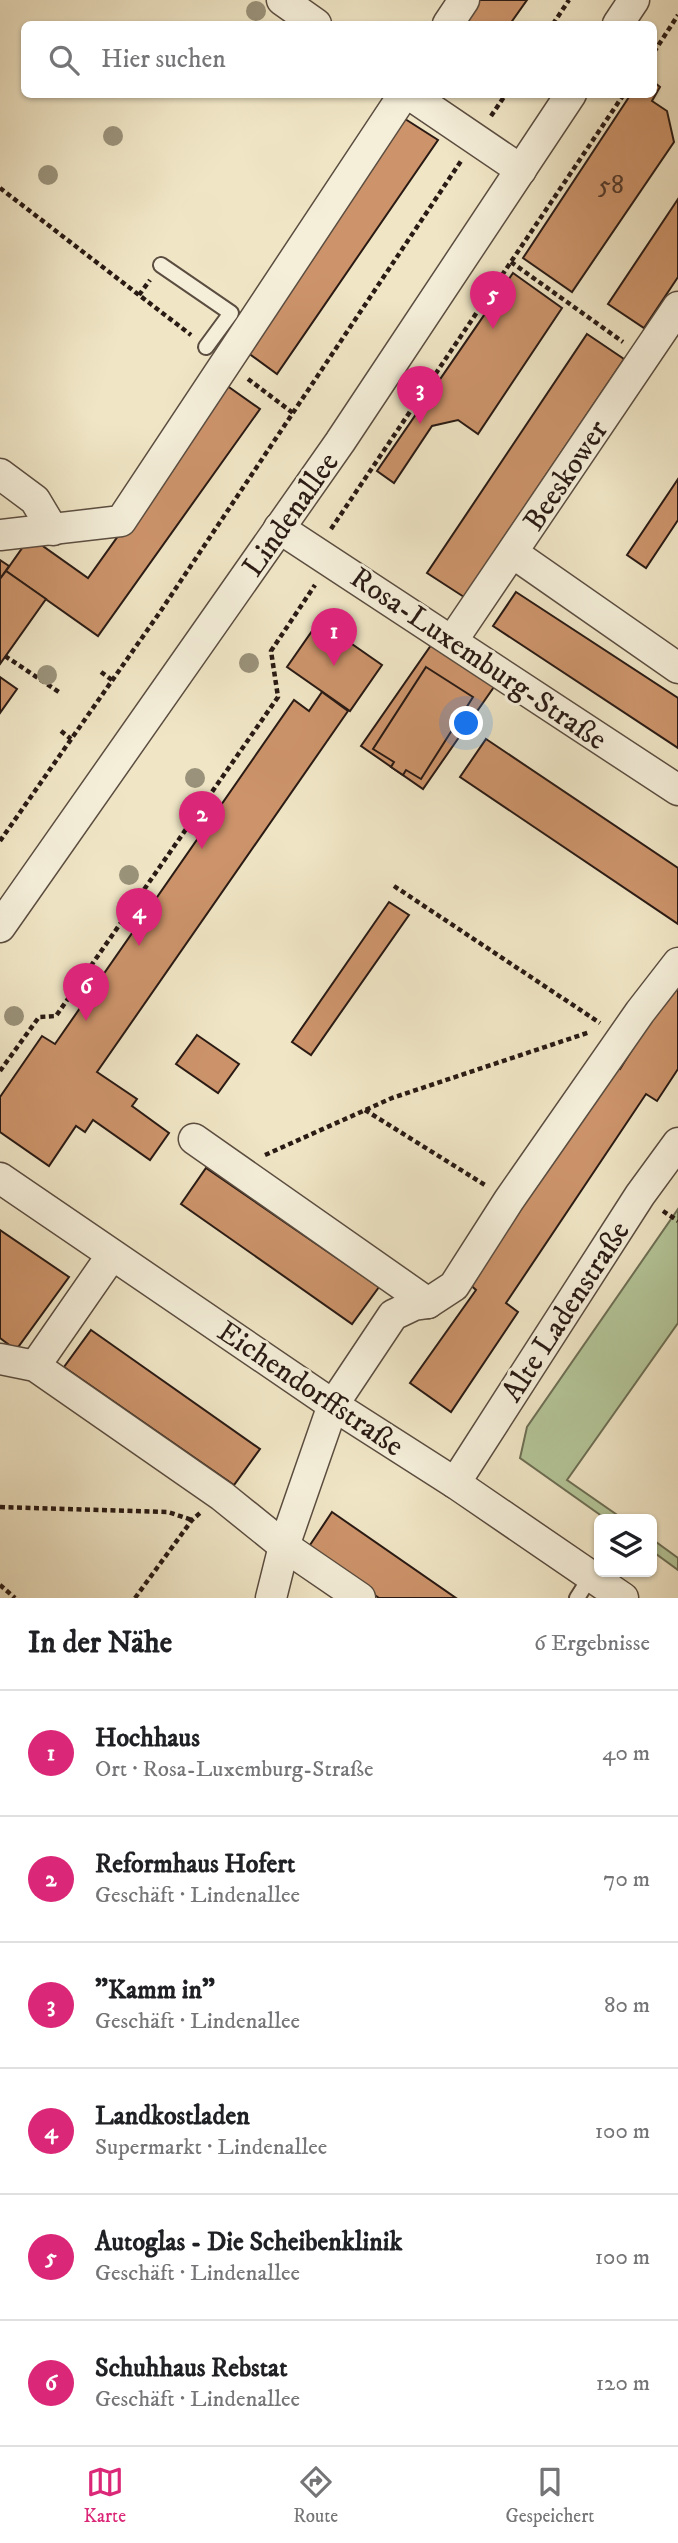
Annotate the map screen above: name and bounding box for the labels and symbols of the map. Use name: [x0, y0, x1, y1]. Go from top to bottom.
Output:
house number: 58: [598, 169, 624, 202]
pin: 5: [470, 271, 516, 329]
pin: 3: [397, 366, 443, 424]
street label: Beeskower: [516, 413, 617, 538]
street label: Lindenallee: [235, 445, 348, 584]
street label: Rosa-Luxemburg-Straße: [343, 560, 613, 759]
pin: 1: [311, 608, 357, 666]
your location: [449, 706, 483, 740]
pin: 2: [179, 791, 225, 849]
pin: 4: [116, 888, 162, 946]
pin: 6: [63, 963, 109, 1021]
street label: Alte Ladenstraße: [494, 1215, 638, 1409]
street label: Eichendorffstraße: [210, 1313, 410, 1465]

